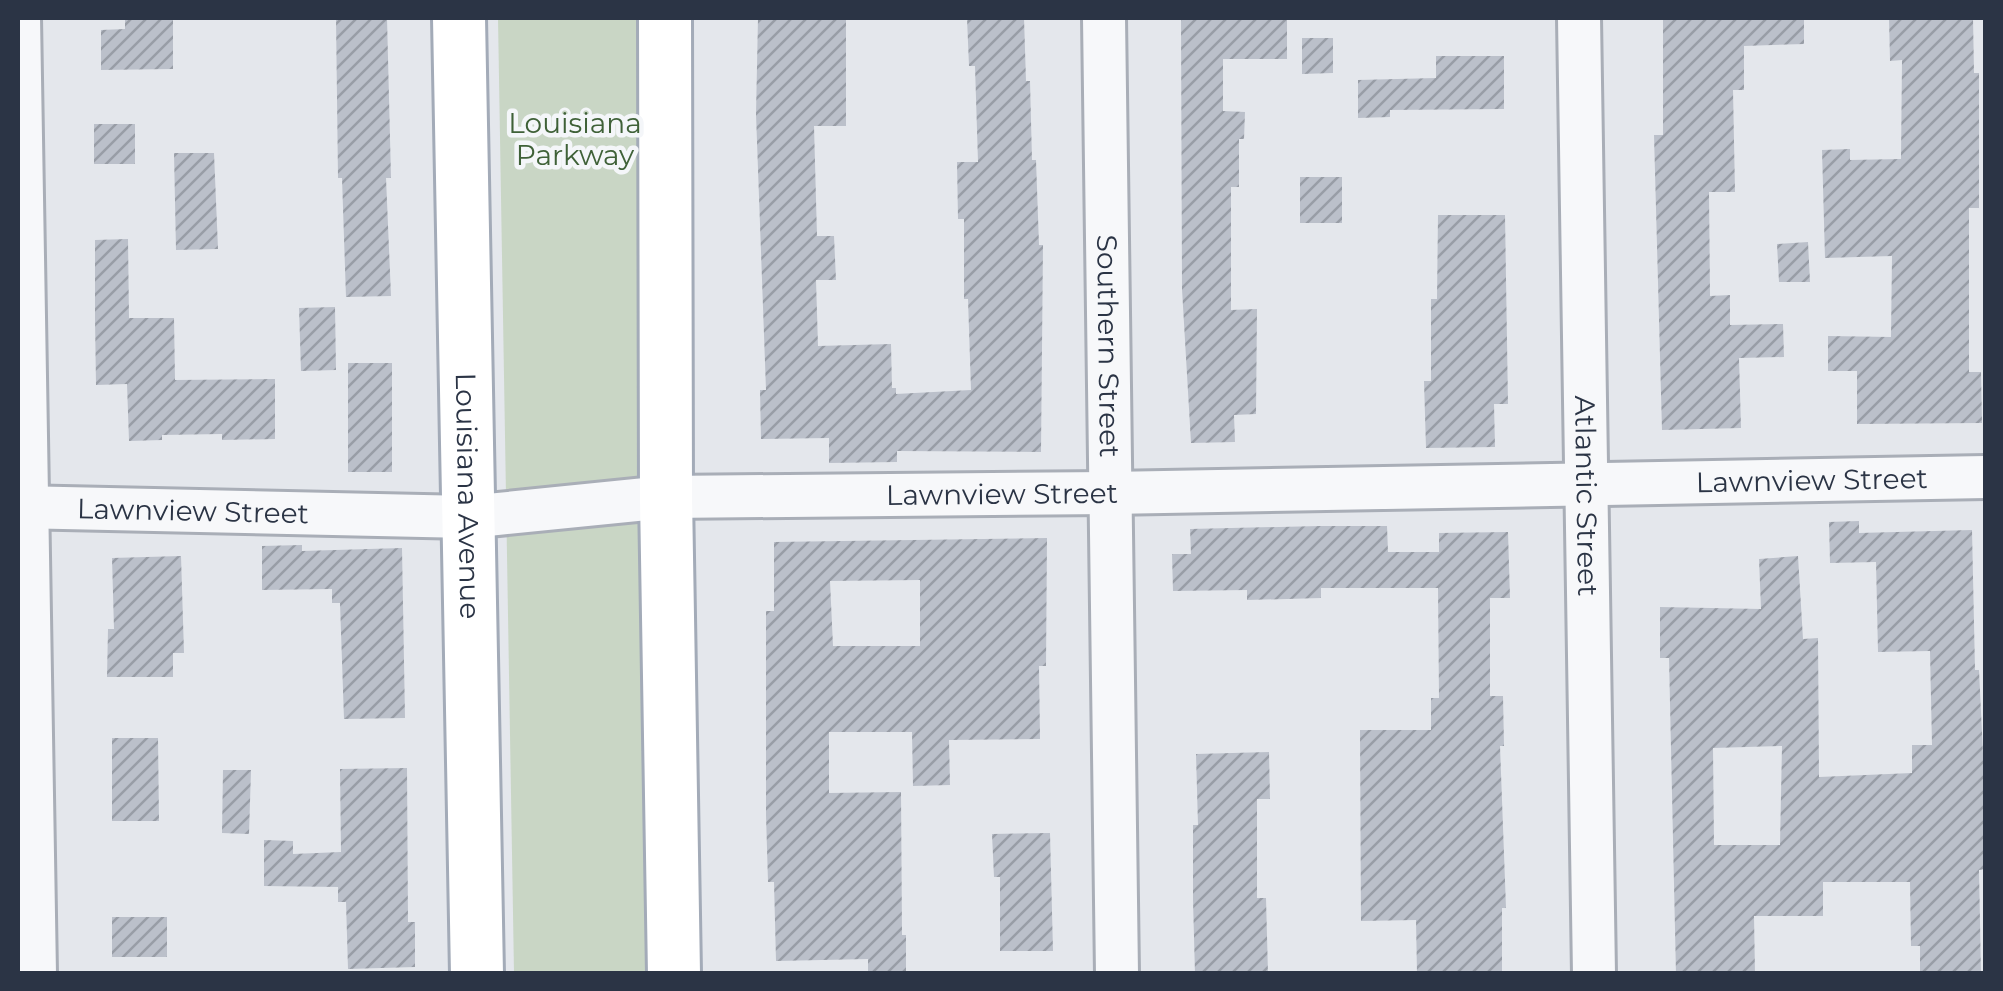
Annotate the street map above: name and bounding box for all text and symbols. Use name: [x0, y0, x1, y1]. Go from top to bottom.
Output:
park label: Louisiana Parkway: [508, 106, 642, 172]
street label: Southern Street: [1090, 234, 1127, 458]
street label: Louisiana Avenue: [449, 372, 487, 619]
street label: Atlantic Street: [1568, 395, 1605, 597]
street label: Lawnview Street: [1695, 461, 1928, 499]
street label: Lawnview Street: [886, 476, 1118, 512]
street label: Lawnview Street: [77, 491, 309, 530]

